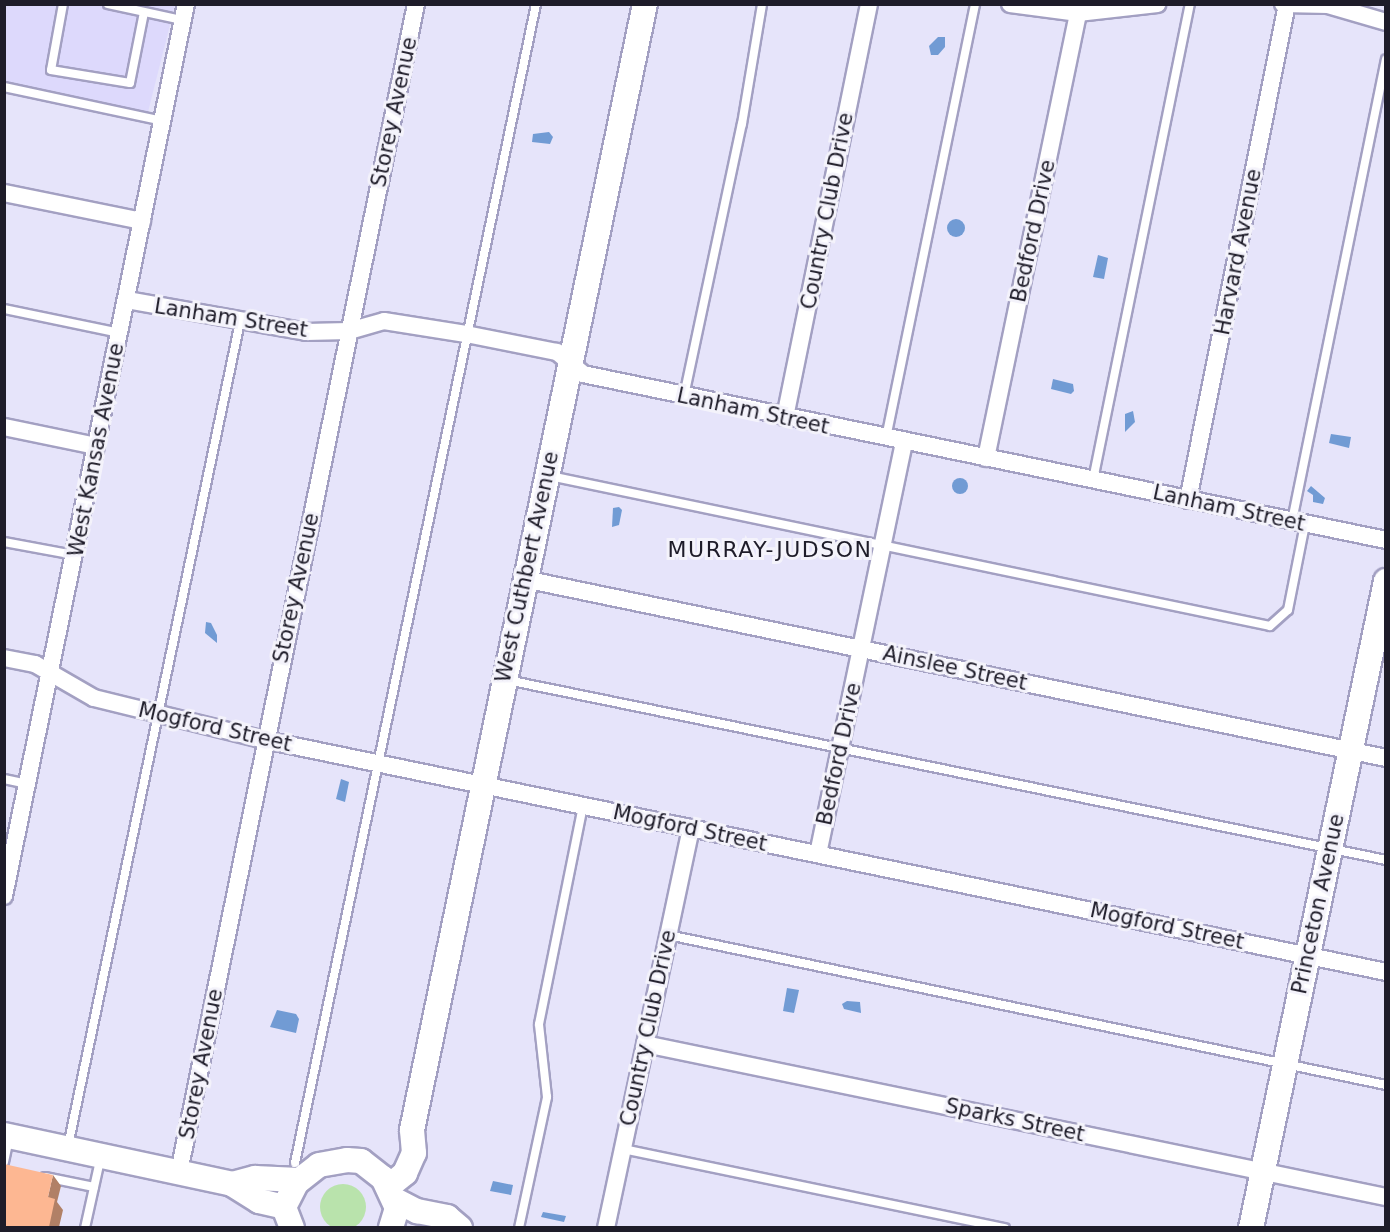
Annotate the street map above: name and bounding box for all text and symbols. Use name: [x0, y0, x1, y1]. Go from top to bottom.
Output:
street label: Storey Avenue: [366, 35, 422, 189]
street label: Country Club Drive: [796, 110, 858, 312]
street label: Bedford Drive: [1006, 157, 1060, 305]
street label: Harvard Avenue: [1210, 167, 1266, 337]
street label: Lanham Street: [152, 293, 310, 343]
street label: West Kansas Avenue: [63, 341, 129, 559]
street label: Lanham Street: [675, 383, 831, 439]
street label: West Cuthbert Avenue: [490, 449, 564, 685]
street label: Lanham Street: [1151, 480, 1307, 536]
street label: Storey Avenue: [268, 511, 324, 665]
district label: MURRAY-JUDSON: [668, 537, 872, 563]
street label: Ainslee Street: [881, 640, 1029, 696]
street label: Bedford Drive: [812, 680, 866, 828]
street label: Mogford Street: [136, 697, 294, 757]
street label: Mogford Street: [611, 799, 769, 857]
street label: Princeton Avenue: [1287, 812, 1349, 996]
street label: Mogford Street: [1088, 897, 1246, 955]
street label: Country Club Drive: [615, 928, 681, 1128]
street label: Storey Avenue: [174, 987, 228, 1141]
street label: Sparks Street: [943, 1093, 1087, 1147]

